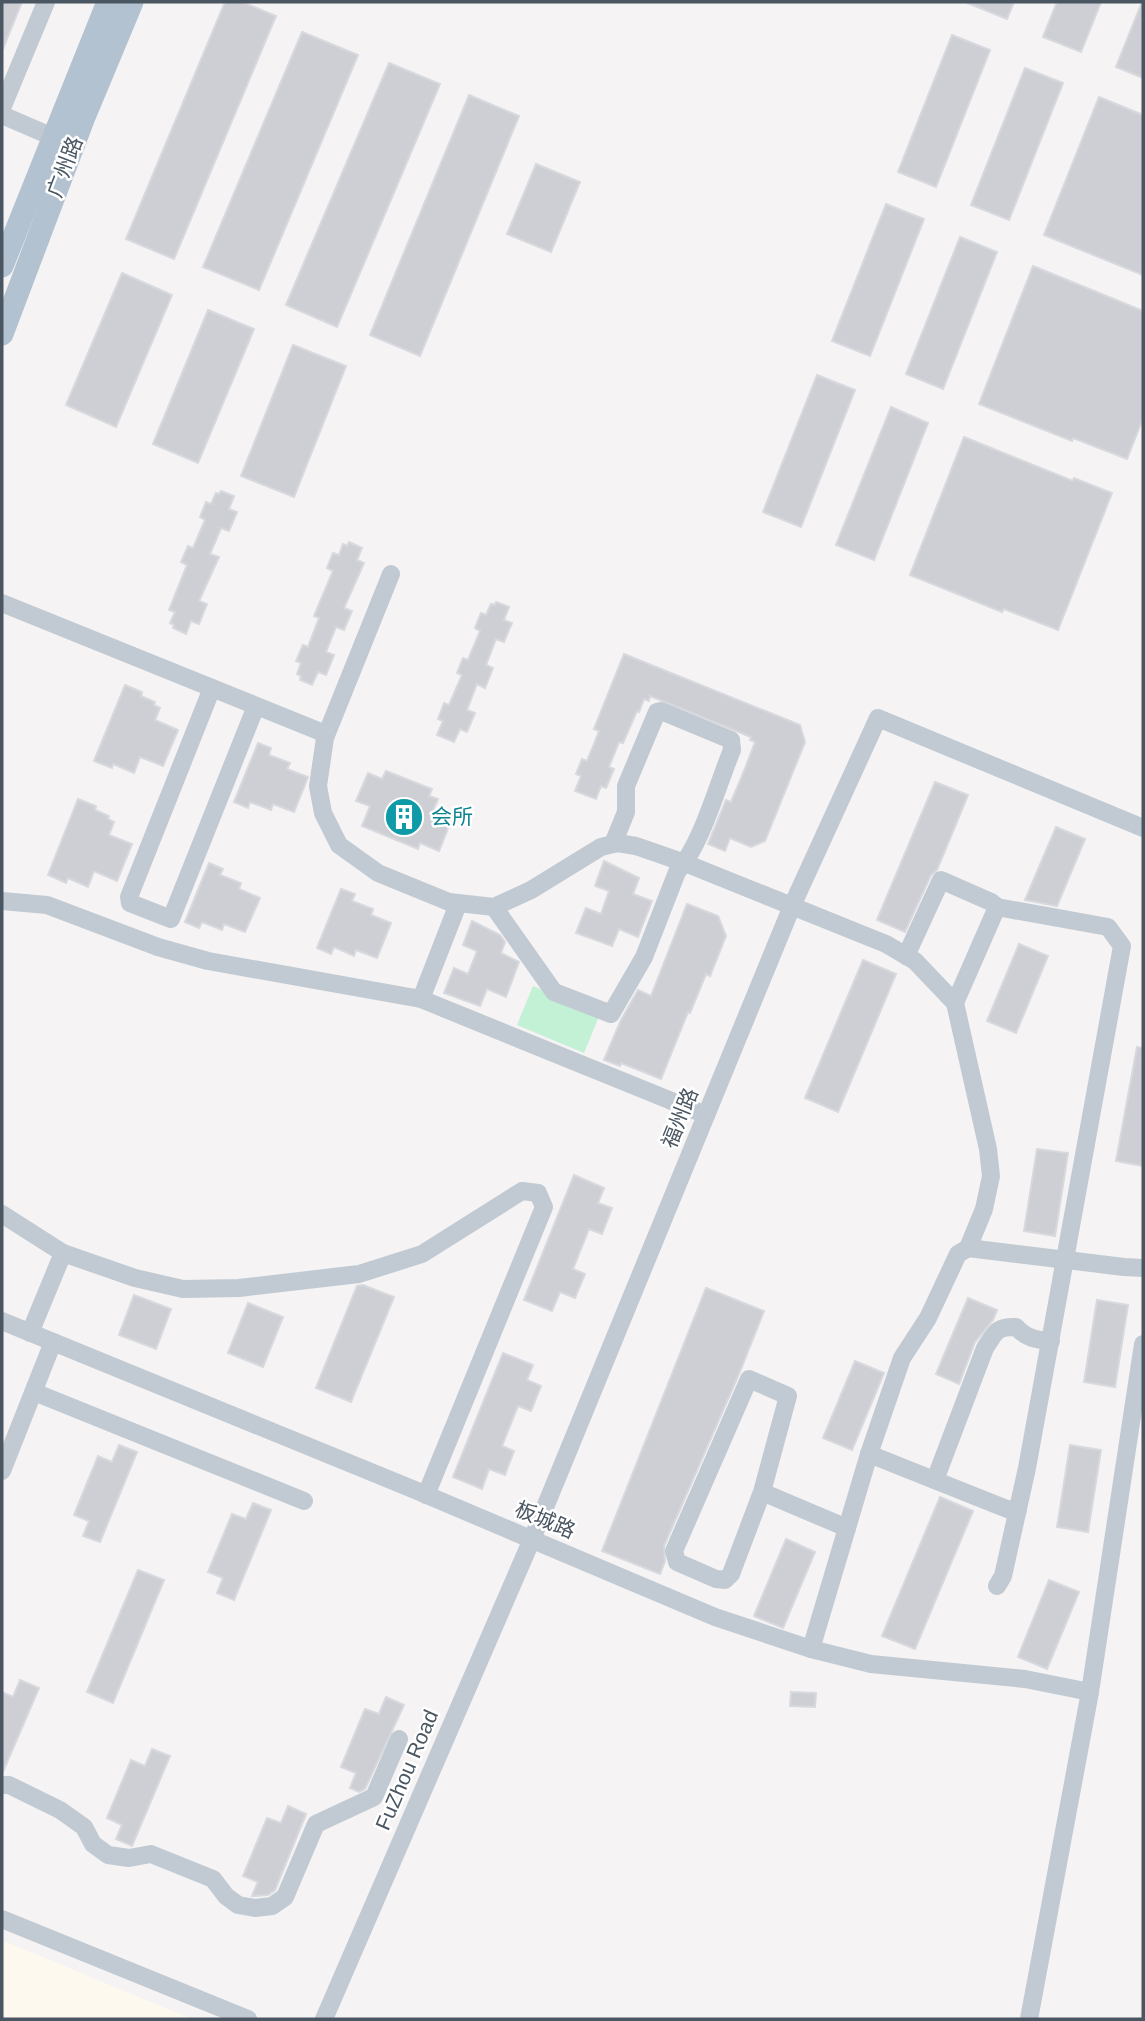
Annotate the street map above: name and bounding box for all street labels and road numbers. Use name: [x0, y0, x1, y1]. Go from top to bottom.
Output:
street label: 广州路: [43, 133, 87, 200]
street label: 福州路: [657, 1084, 702, 1151]
street label: 板城路: [512, 1497, 579, 1542]
street label: FuZhou Road: [371, 1706, 442, 1833]

